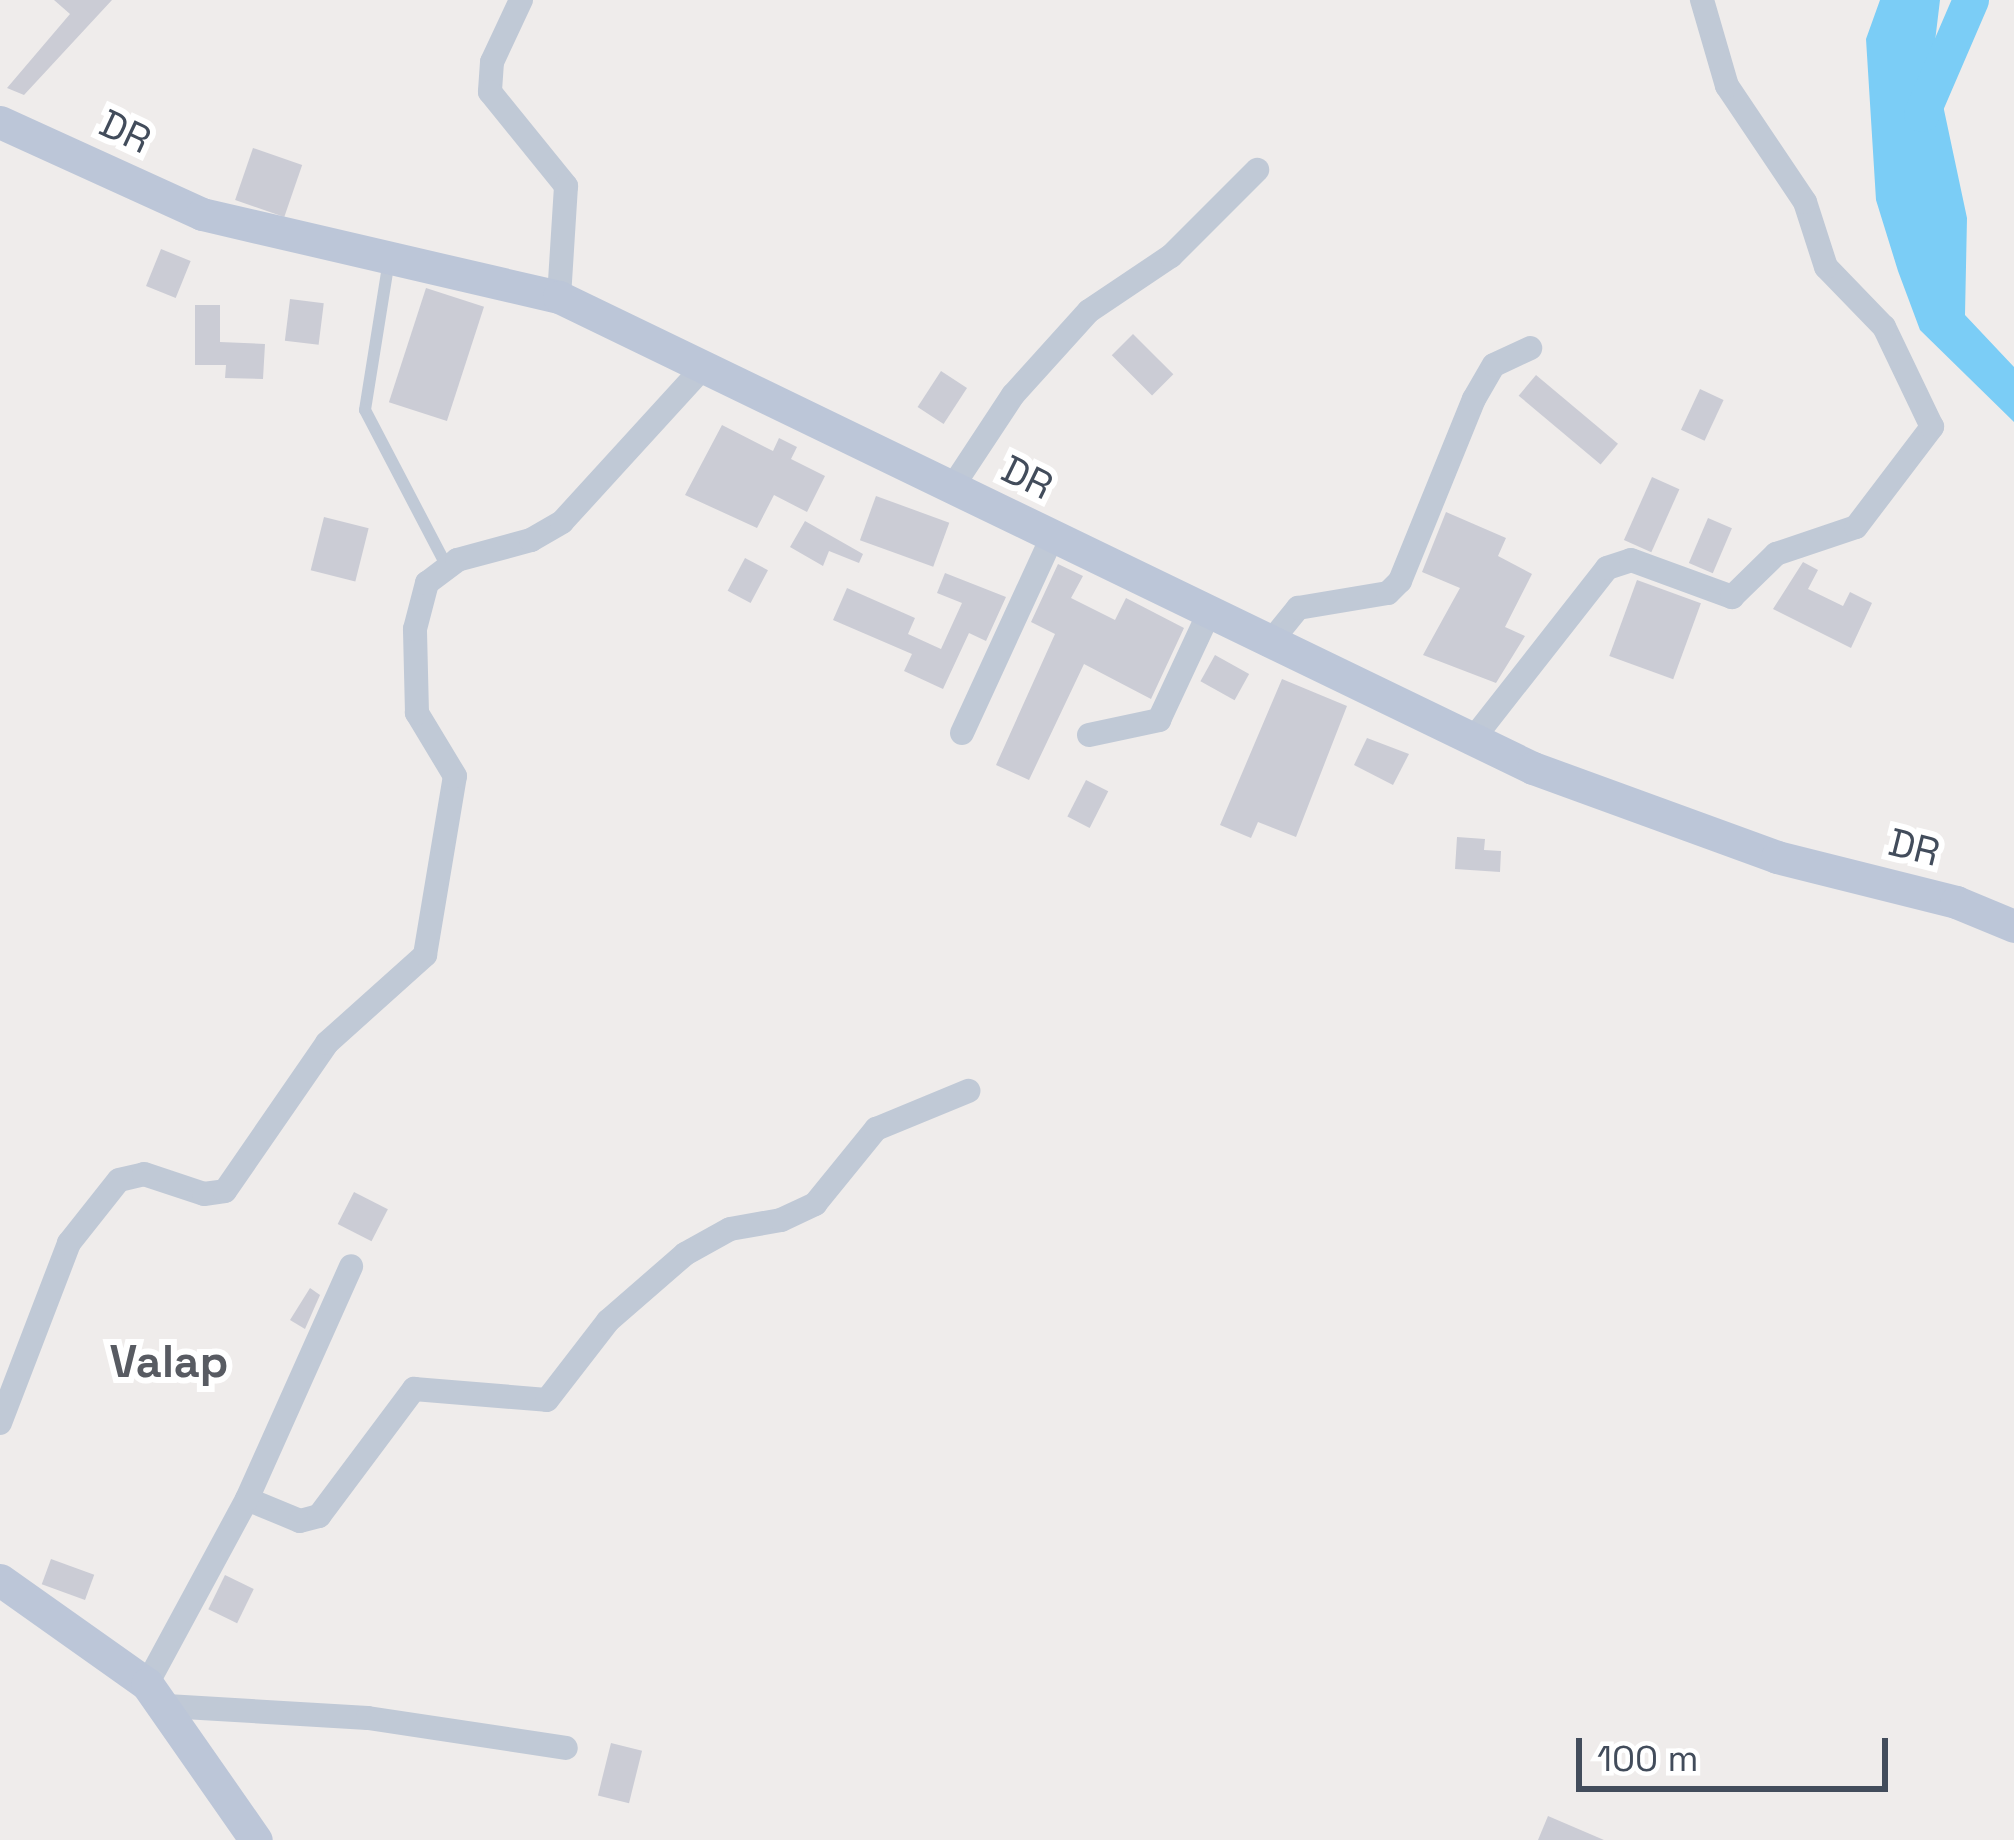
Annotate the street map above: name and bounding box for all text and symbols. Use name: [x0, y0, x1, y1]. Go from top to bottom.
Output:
street label: DR: [92, 100, 158, 164]
street label: DR: [994, 446, 1060, 510]
street label: DR: [1884, 819, 1944, 877]
district label: Valap: [109, 1335, 229, 1389]
scale bar: [1582, 1714, 1894, 1788]
text: 100 m: [1597, 1736, 1698, 1782]

